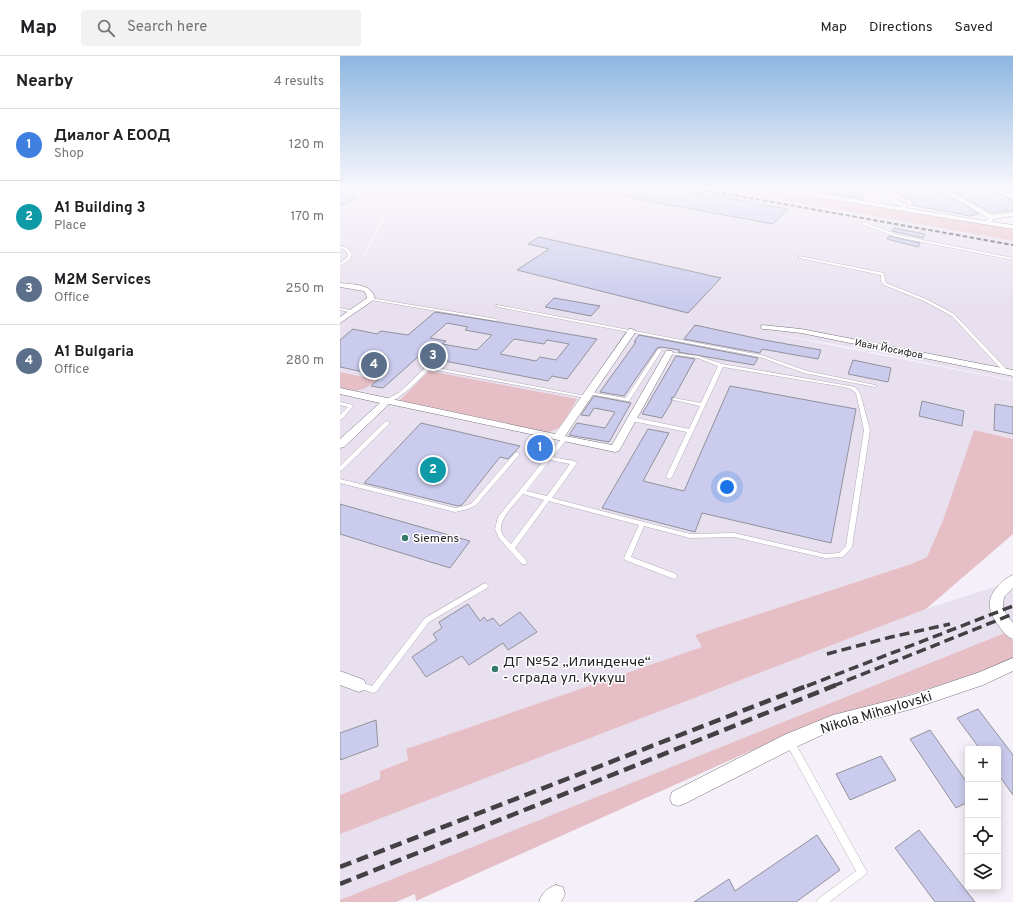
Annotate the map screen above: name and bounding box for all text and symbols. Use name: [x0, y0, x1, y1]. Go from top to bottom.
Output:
search box: [81, 10, 361, 46]
text: Map: [20, 16, 57, 40]
icon: search: [95, 17, 117, 39]
text: Search here: [127, 18, 207, 37]
text: Map: [821, 19, 847, 36]
text: Directions: [869, 19, 933, 36]
text: Saved: [955, 19, 993, 36]
text: Nearby: [16, 71, 73, 93]
text: 4 results: [274, 74, 324, 90]
text: Диалог А ЕООД: [54, 127, 170, 146]
text: 1: [26, 137, 32, 153]
text: 120 m: [289, 137, 324, 153]
text: Shop: [54, 146, 84, 162]
text: A1 Building 3: [54, 199, 145, 218]
text: 2: [25, 209, 33, 225]
text: 170 m: [290, 209, 324, 225]
text: Place: [54, 218, 86, 234]
text: M2M Services: [54, 271, 151, 290]
text: 3: [25, 281, 33, 297]
text: 250 m: [286, 281, 324, 297]
text: Office: [54, 290, 89, 306]
street label: Иван Йосифов: [853, 336, 924, 362]
pin: 3: [420, 341, 446, 371]
text: A1 Bulgaria: [54, 343, 134, 362]
pin: 4: [361, 350, 387, 380]
text: 4: [25, 353, 33, 369]
text: 280 m: [286, 353, 324, 369]
text: Office: [54, 362, 89, 378]
pin: 1: [527, 433, 553, 463]
pin: 2: [420, 455, 446, 485]
your location: [717, 477, 737, 497]
place label: Siemens: [413, 531, 459, 547]
marker: Siemens: [400, 533, 410, 543]
place label: ДГ №52 „Илинденче“ - сграда ул. Кукуш: [503, 654, 651, 687]
marker: ДГ №52 „Илинденче“ - сграда ул. Кукуш: [490, 664, 500, 674]
street label: Nikola Mihaylovski: [818, 688, 934, 739]
map controls: [965, 746, 1001, 890]
button: +: [965, 746, 1001, 782]
button: −: [965, 782, 1001, 818]
button: locate: [965, 818, 1001, 854]
button: layers: [965, 854, 1001, 890]

